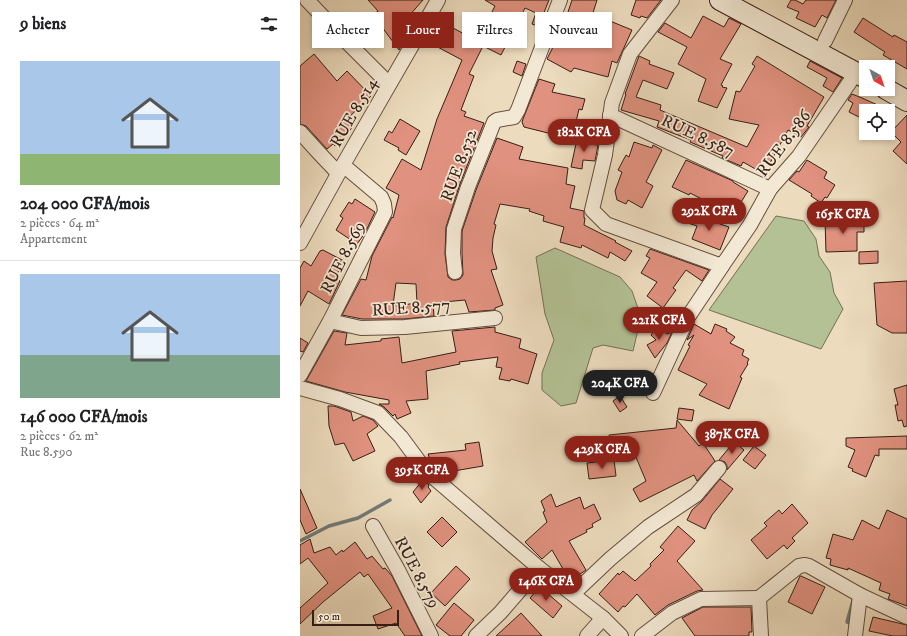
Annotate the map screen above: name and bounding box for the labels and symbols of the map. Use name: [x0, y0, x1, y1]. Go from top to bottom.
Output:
north arrow: [859, 60, 895, 96]
street label: RUE 8.514: [325, 73, 383, 151]
street label: RUE 8.586: [752, 105, 817, 181]
street label: RUE 8.587: [658, 109, 738, 162]
pin: 182K CFA: [543, 119, 625, 153]
street label: RUE 8.532: [436, 126, 482, 205]
pin: 292K CFA: [668, 198, 750, 232]
pin: 165K CFA: [802, 201, 884, 235]
street label: RUE 8.569: [315, 218, 370, 297]
street label: RUE 8.577: [371, 294, 451, 322]
pin: 221K CFA: [618, 307, 700, 341]
pin: 204K CFA: [579, 370, 661, 404]
pin: 387K CFA: [691, 421, 773, 455]
pin: 429K CFA: [561, 436, 643, 470]
pin: 395K CFA: [381, 457, 463, 491]
street label: RUE 8.579: [389, 533, 445, 612]
pin: 146K CFA: [505, 568, 587, 602]
scale bar: [312, 608, 399, 627]

